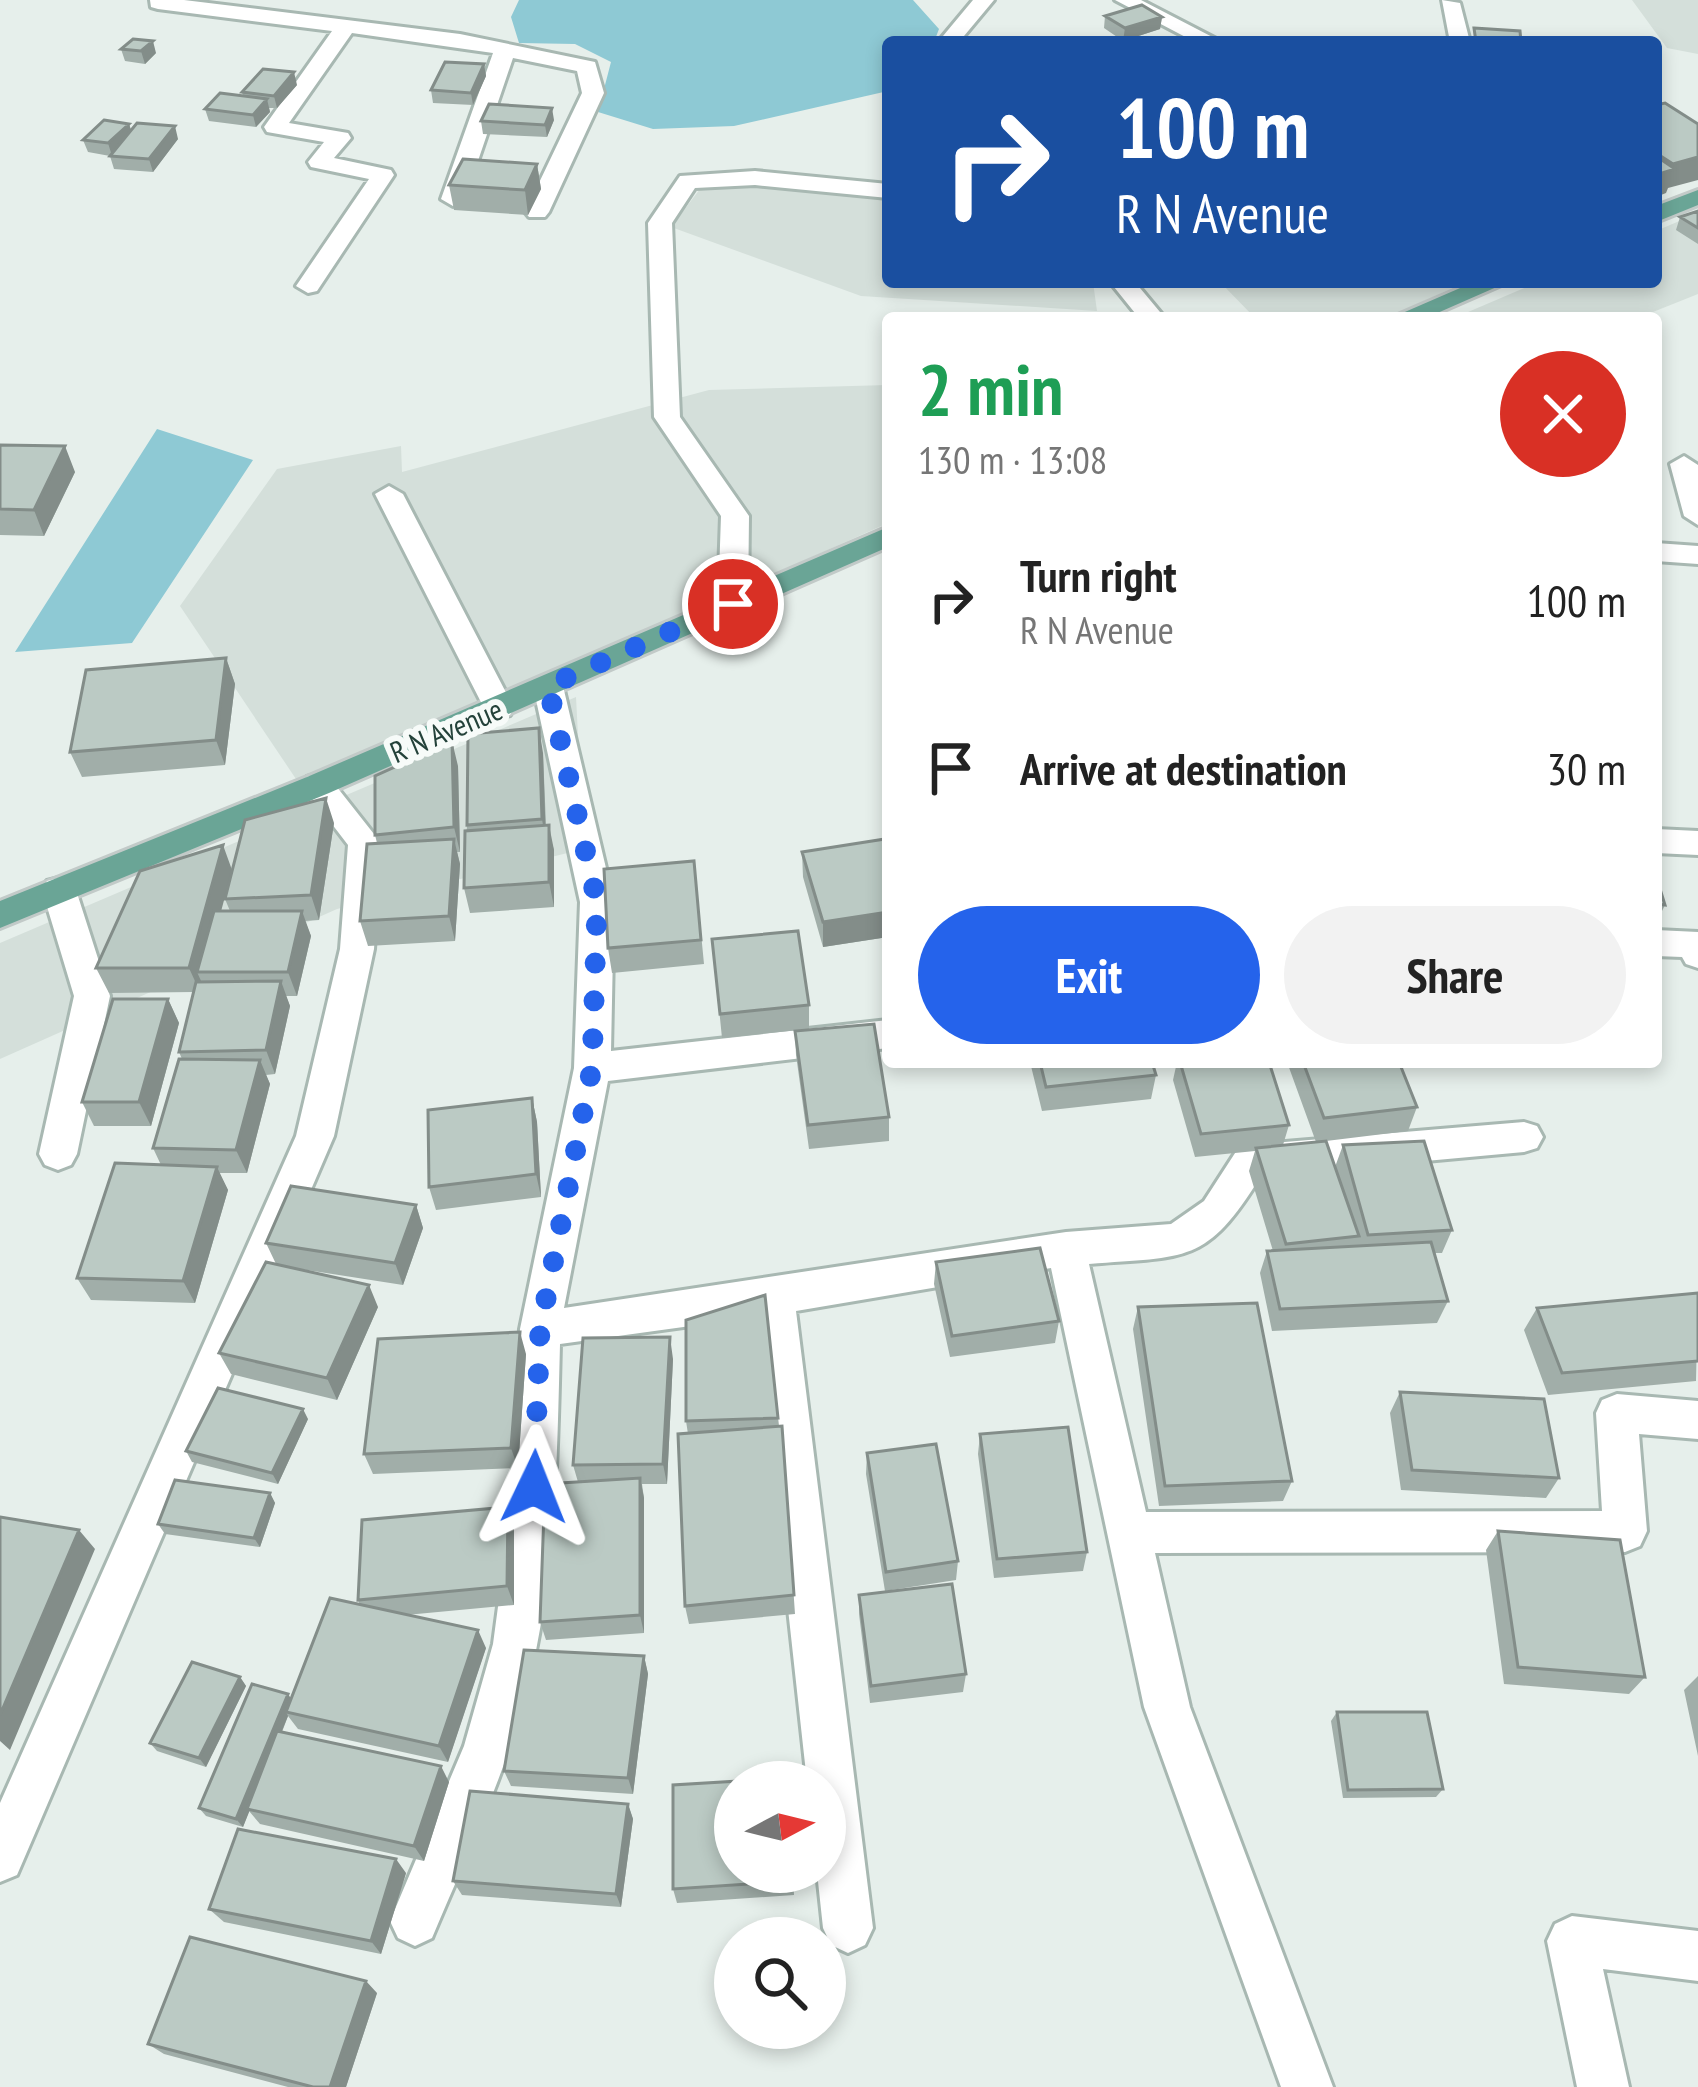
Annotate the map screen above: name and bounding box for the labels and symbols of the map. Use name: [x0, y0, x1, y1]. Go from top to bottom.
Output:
pin: [682, 553, 784, 655]
street label: R N Avenue: [384, 689, 508, 771]
position arrow: [471, 1424, 597, 1550]
north arrow: [714, 1761, 846, 1893]

